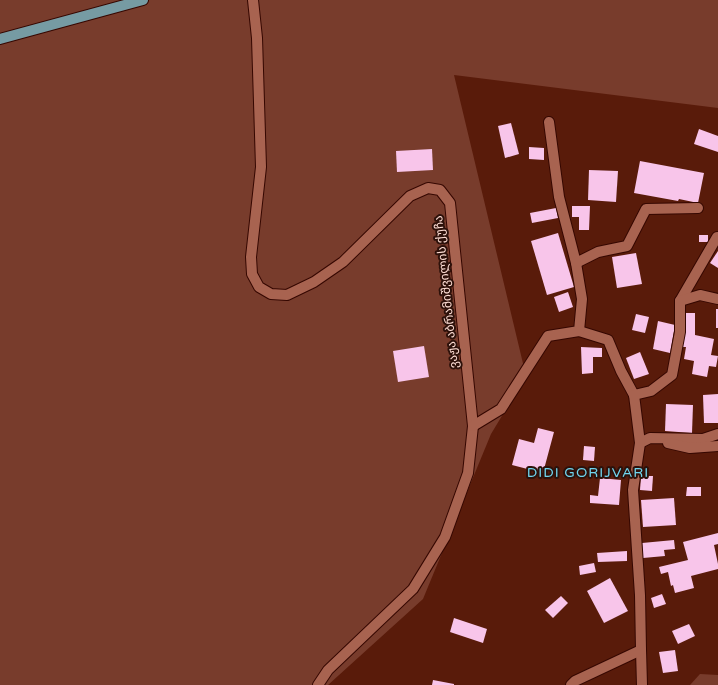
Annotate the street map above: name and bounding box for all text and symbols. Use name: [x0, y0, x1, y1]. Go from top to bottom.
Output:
street label: ვაჟა აბრამიშვილის ქუჩა: [431, 215, 462, 369]
district label: DIDI GORIJVARI: [527, 464, 649, 481]

